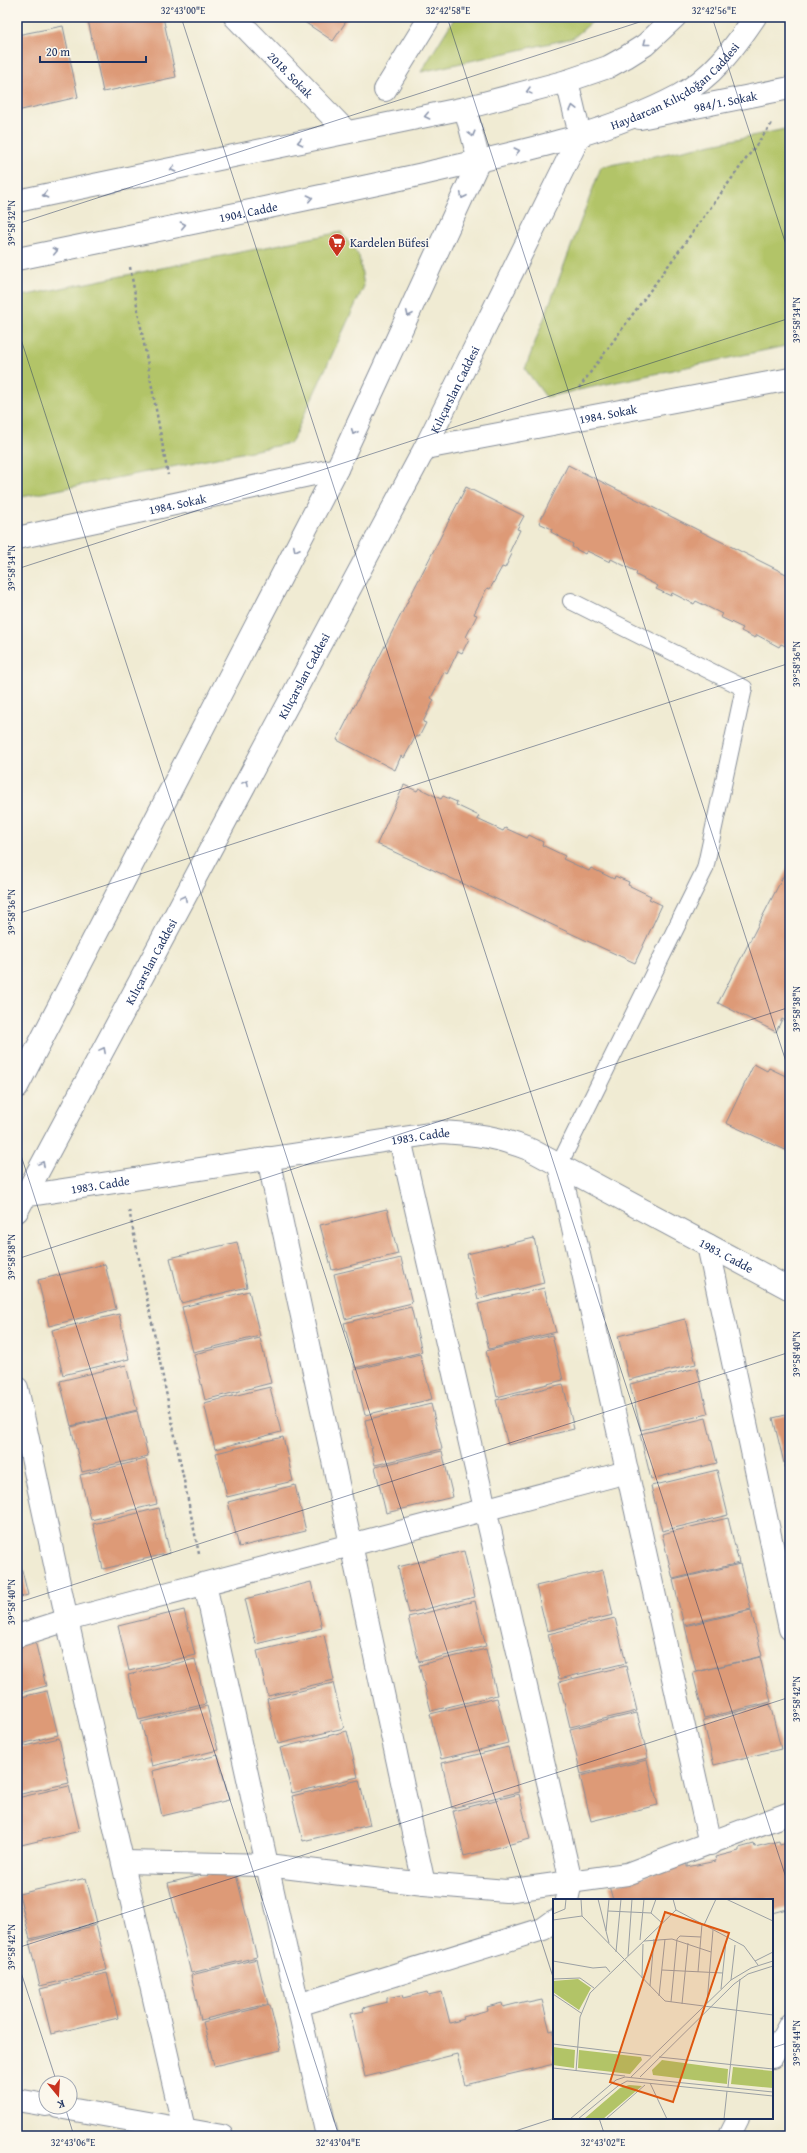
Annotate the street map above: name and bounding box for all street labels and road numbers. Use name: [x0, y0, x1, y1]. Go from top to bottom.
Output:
street label: Haydarcan Kılıçdoğan Caddesi: [608, 38, 743, 133]
street label: 2018. Sokak: [264, 47, 318, 102]
street label: 984/1. Sokak: [692, 86, 759, 116]
street label: 1904. Cadde: [217, 197, 279, 226]
street label: Kılıçarslan Caddesi: [425, 342, 483, 435]
street label: 1984. Sokak: [577, 399, 639, 427]
street label: 1984. Sokak: [147, 489, 209, 518]
street label: Kılıçarslan Caddesi: [273, 629, 333, 722]
street label: Kılıçarslan Caddesi: [121, 915, 181, 1007]
street label: 1983. Cadde: [390, 1123, 451, 1148]
street label: 1983. Cadde: [69, 1171, 131, 1197]
street label: 1983. Cadde: [696, 1233, 757, 1277]

